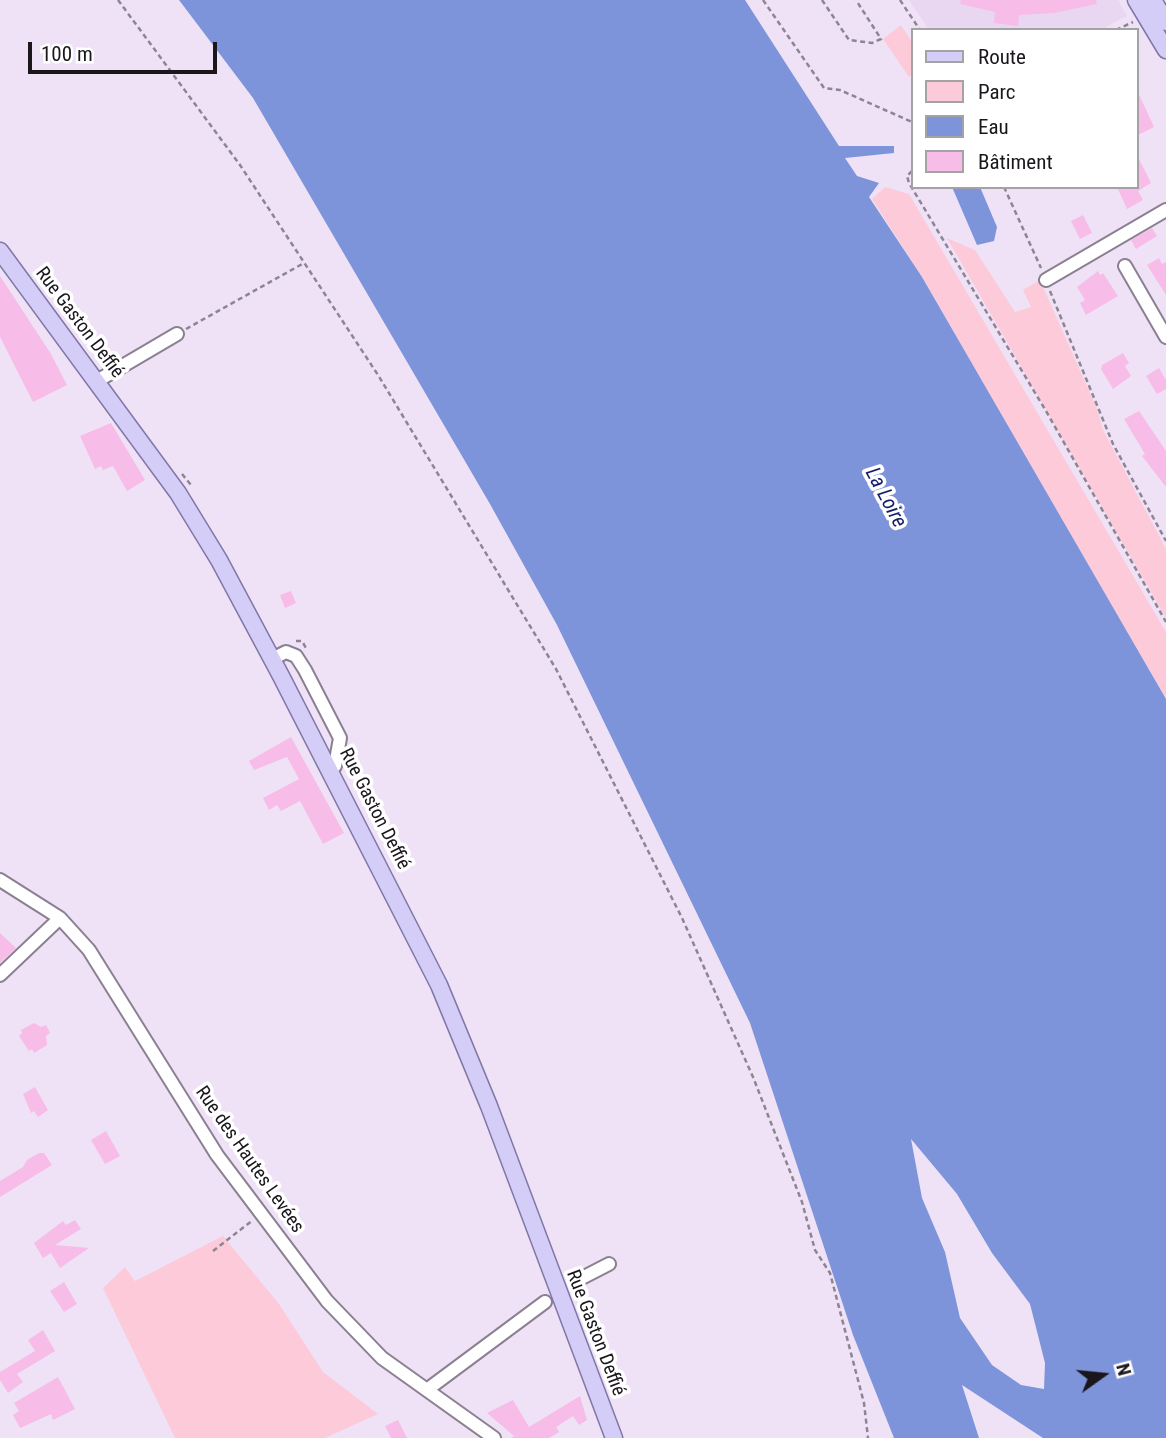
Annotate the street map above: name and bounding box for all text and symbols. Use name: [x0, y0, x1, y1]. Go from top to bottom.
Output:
scale bar: [32, 28, 220, 72]
legend: [911, 28, 1138, 189]
text: 100 m: [41, 42, 93, 66]
text: Route: [978, 45, 1026, 69]
text: Parc: [978, 80, 1016, 104]
text: Eau: [978, 115, 1009, 139]
text: Bâtiment: [978, 150, 1053, 174]
street label: Rue Gaston Deffié: [30, 263, 128, 383]
water label: La Loire: [859, 464, 911, 532]
street label: Rue Gaston Deffié: [334, 745, 414, 873]
street label: Rue des Hautes Levées: [190, 1082, 308, 1238]
street label: Rue Gaston Deffié: [561, 1267, 629, 1399]
north arrow: [1068, 1340, 1138, 1410]
text: N: [1111, 1361, 1136, 1378]

